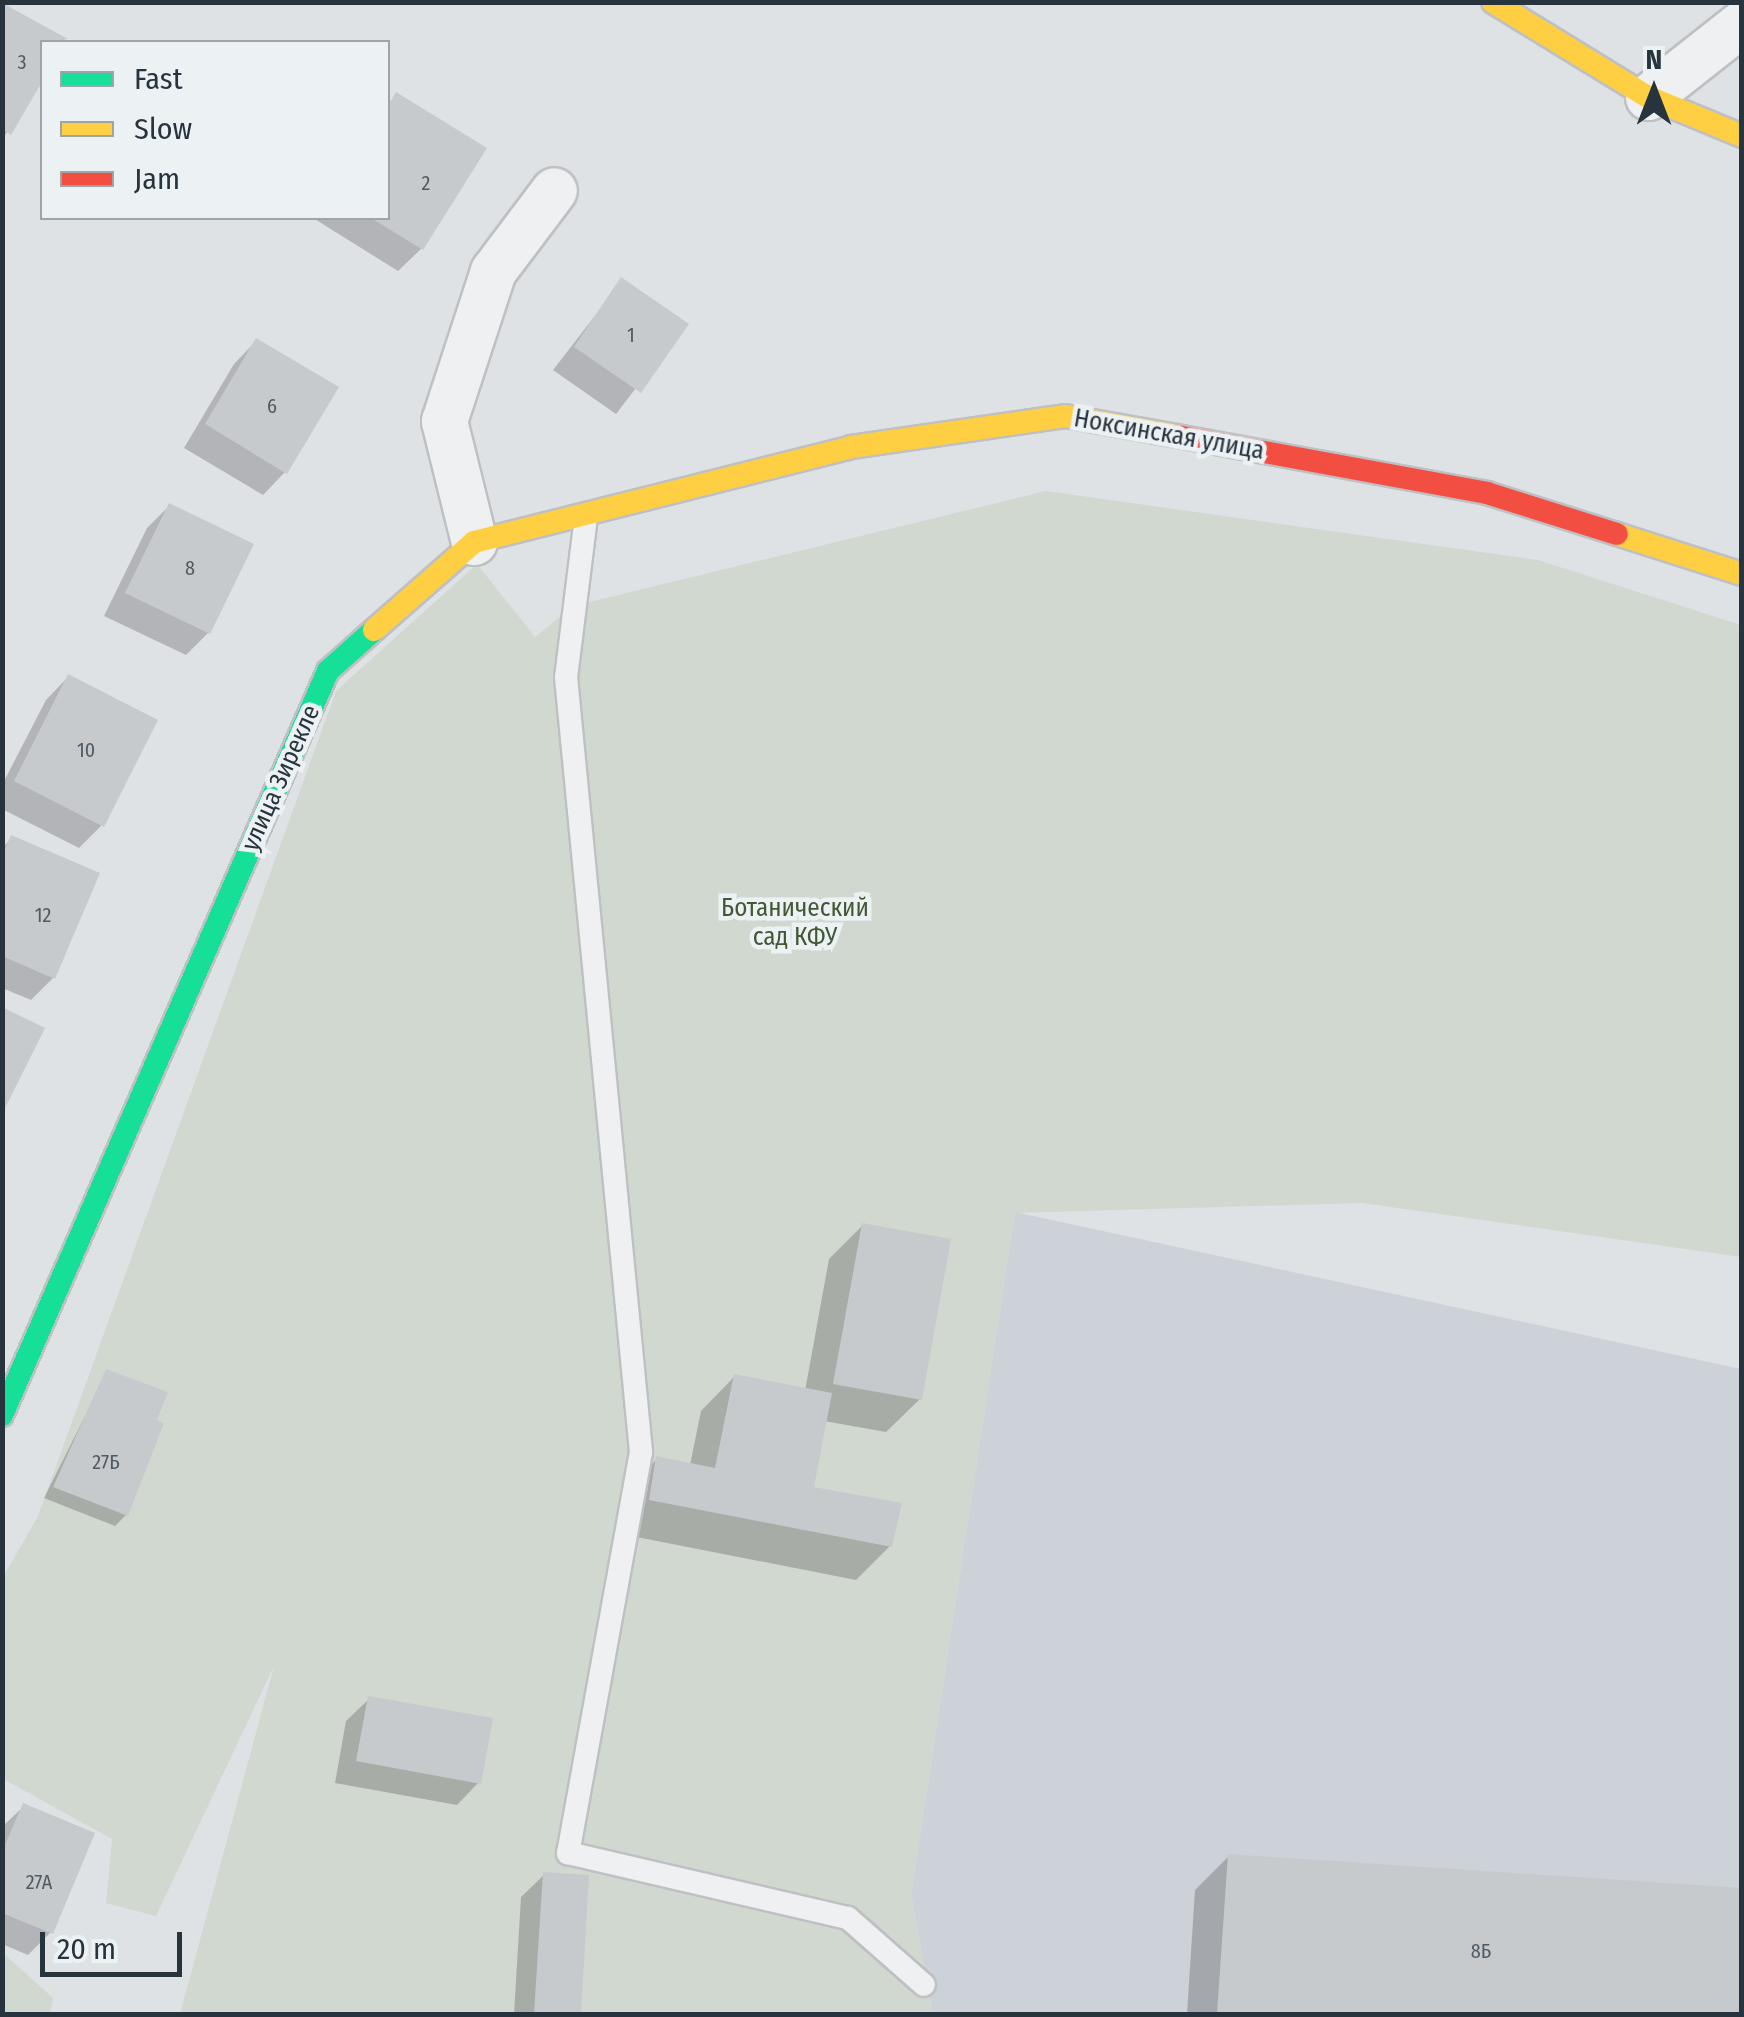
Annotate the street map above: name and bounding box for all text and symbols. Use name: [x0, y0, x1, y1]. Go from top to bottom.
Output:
legend: [40, 40, 390, 220]
north arrow: [1604, 40, 1704, 140]
text: N: [1646, 43, 1662, 76]
house number: 3: [17, 50, 27, 74]
text: Fast: [134, 61, 182, 97]
text: Slow: [134, 111, 192, 147]
text: Jam: [134, 161, 180, 197]
house number: 2: [422, 171, 430, 195]
house number: 1: [627, 323, 635, 347]
house number: 6: [267, 394, 277, 418]
street label: Ноксинская улица: [1072, 404, 1266, 466]
house number: 8: [185, 556, 195, 580]
street label: улица Зирекле: [235, 700, 327, 856]
house number: 10: [77, 738, 95, 762]
park label: Ботанический сад КФУ: [721, 894, 869, 953]
house number: 12: [35, 903, 51, 927]
house number: 27Б: [92, 1450, 120, 1474]
house number: 27А: [26, 1870, 52, 1894]
scale bar: [45, 1912, 188, 1974]
text: 20 m: [57, 1931, 116, 1967]
house number: 8Б: [1471, 1939, 1491, 1963]

